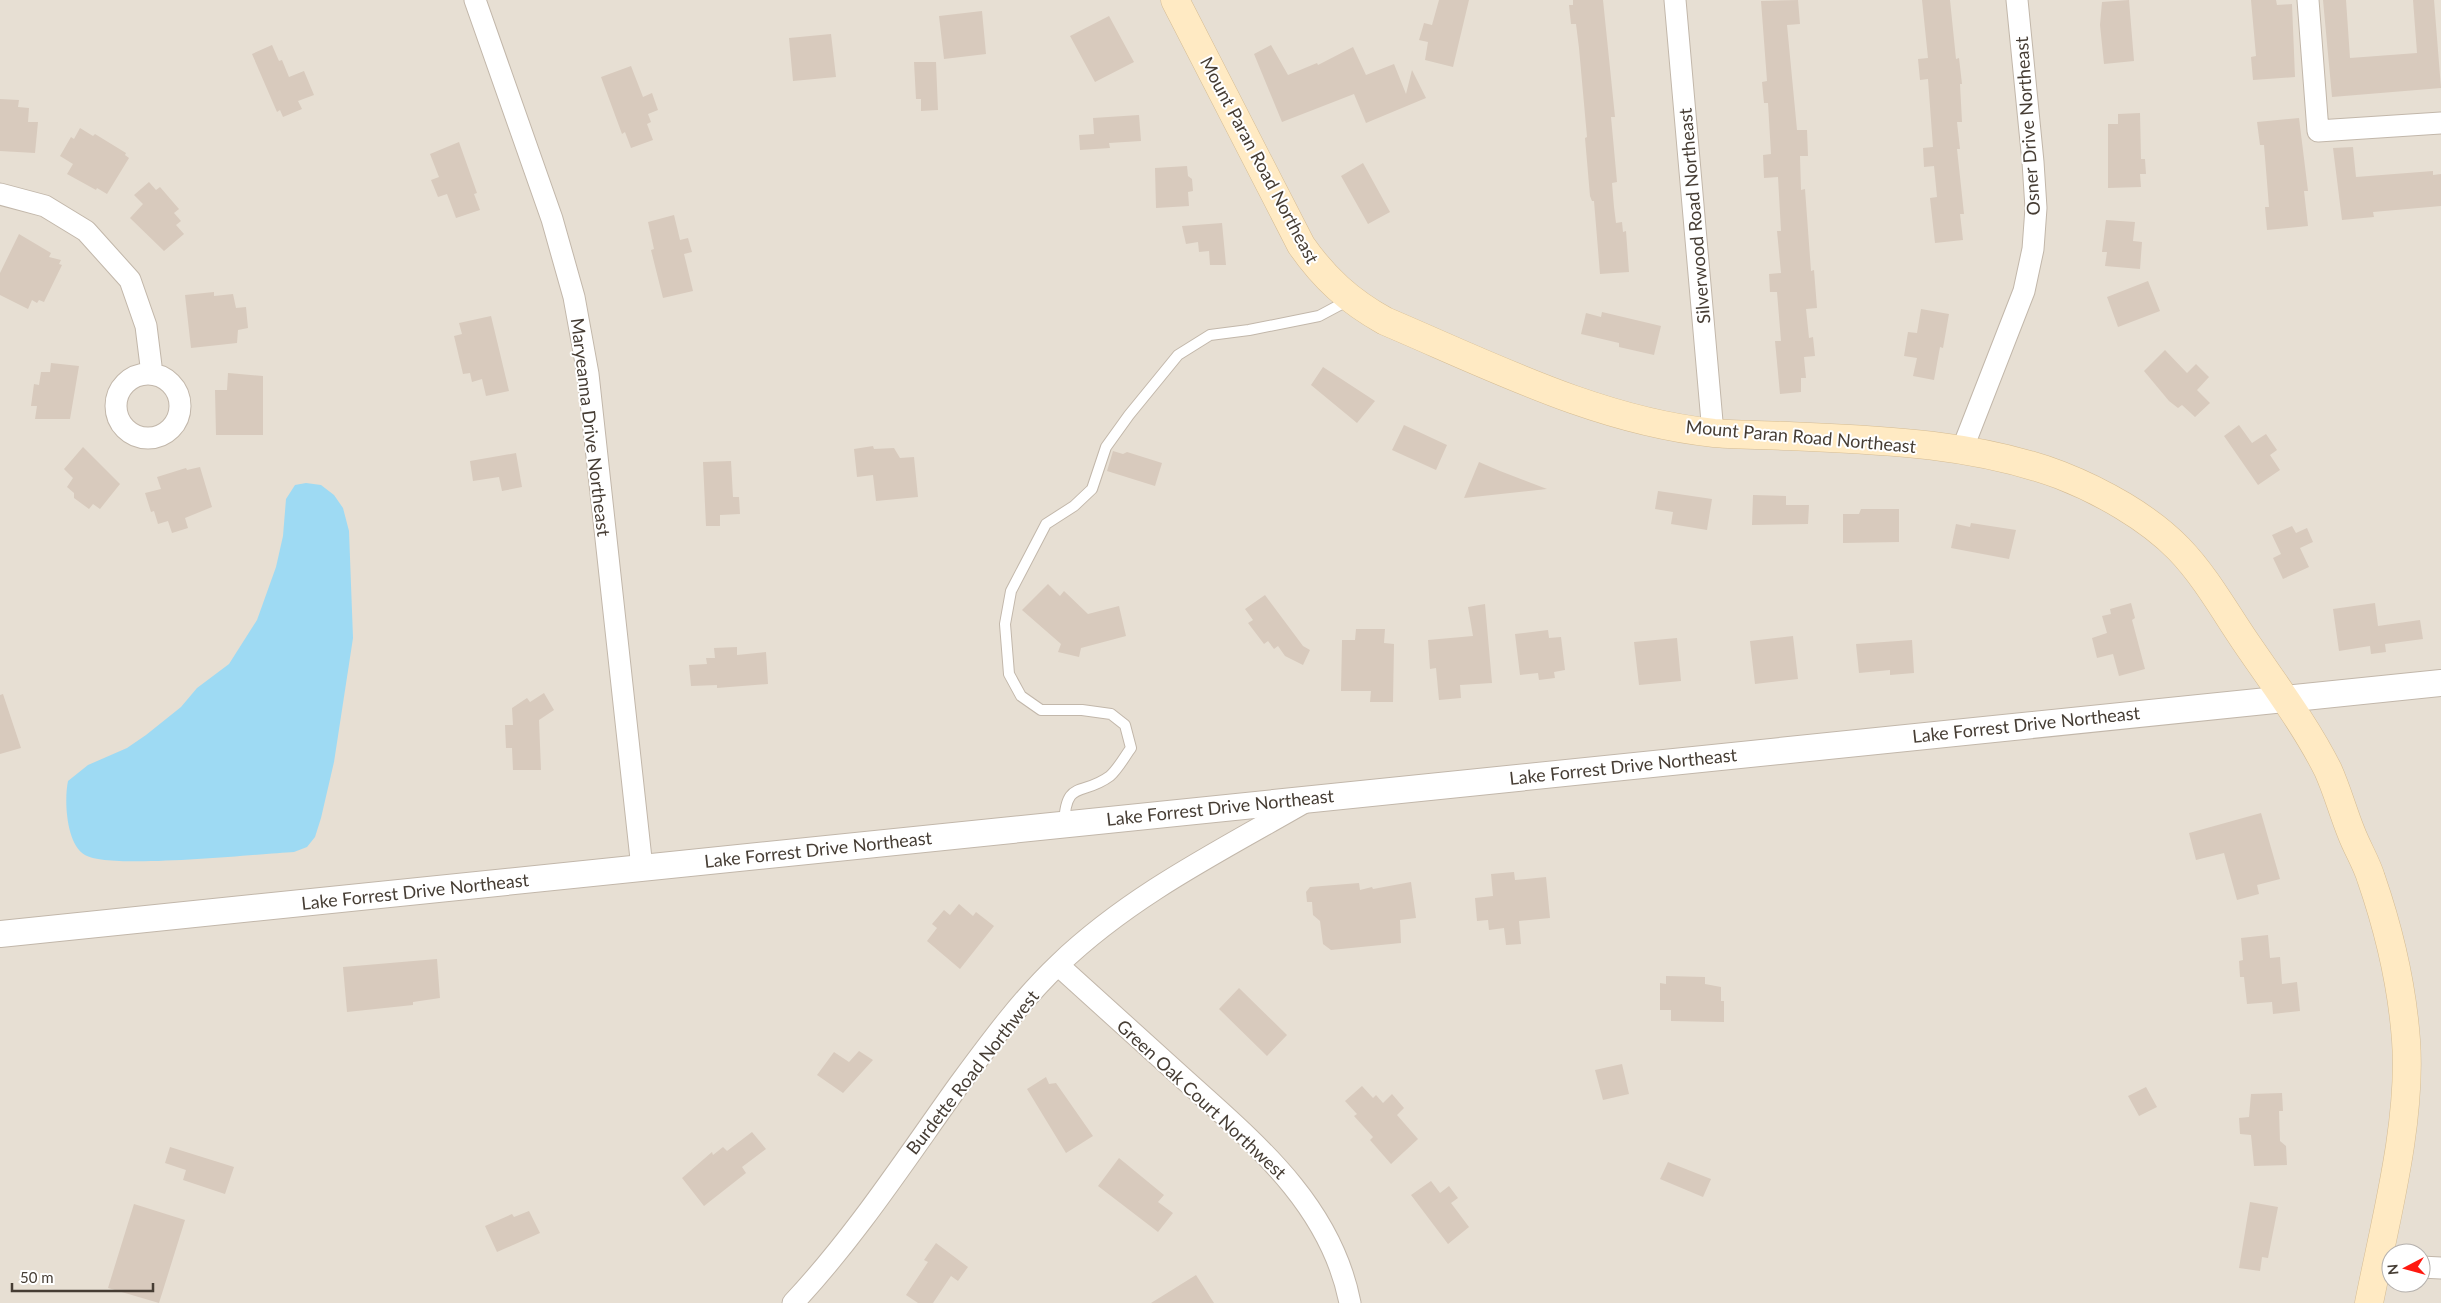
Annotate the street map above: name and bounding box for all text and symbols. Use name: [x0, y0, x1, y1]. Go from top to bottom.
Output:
street label: Osner Drive Northeast: [2010, 35, 2044, 216]
street label: Mount Paran Road Northeast: [1196, 53, 1324, 268]
street label: Silverwood Road Northeast: [1674, 107, 1714, 325]
street label: Maryeanna Drive Northeast: [567, 316, 615, 538]
street label: Mount Paran Road Northeast: [1685, 415, 1918, 457]
street label: Lake Forrest Drive Northeast: [1911, 701, 2141, 747]
street label: Lake Forrest Drive Northeast: [1508, 743, 1738, 789]
street label: Lake Forrest Drive Northeast: [1105, 784, 1335, 830]
street label: Lake Forrest Drive Northeast: [703, 826, 933, 872]
street label: Lake Forrest Drive Northeast: [300, 868, 530, 914]
street label: Burdette Road Northwest: [901, 985, 1043, 1159]
street label: Green Oak Court Northwest: [1113, 1015, 1292, 1184]
north arrow: [2381, 1243, 2431, 1293]
scale bar: [12, 1260, 154, 1292]
text: N: [2384, 1263, 2402, 1276]
text: 50 m: [20, 1268, 54, 1286]

